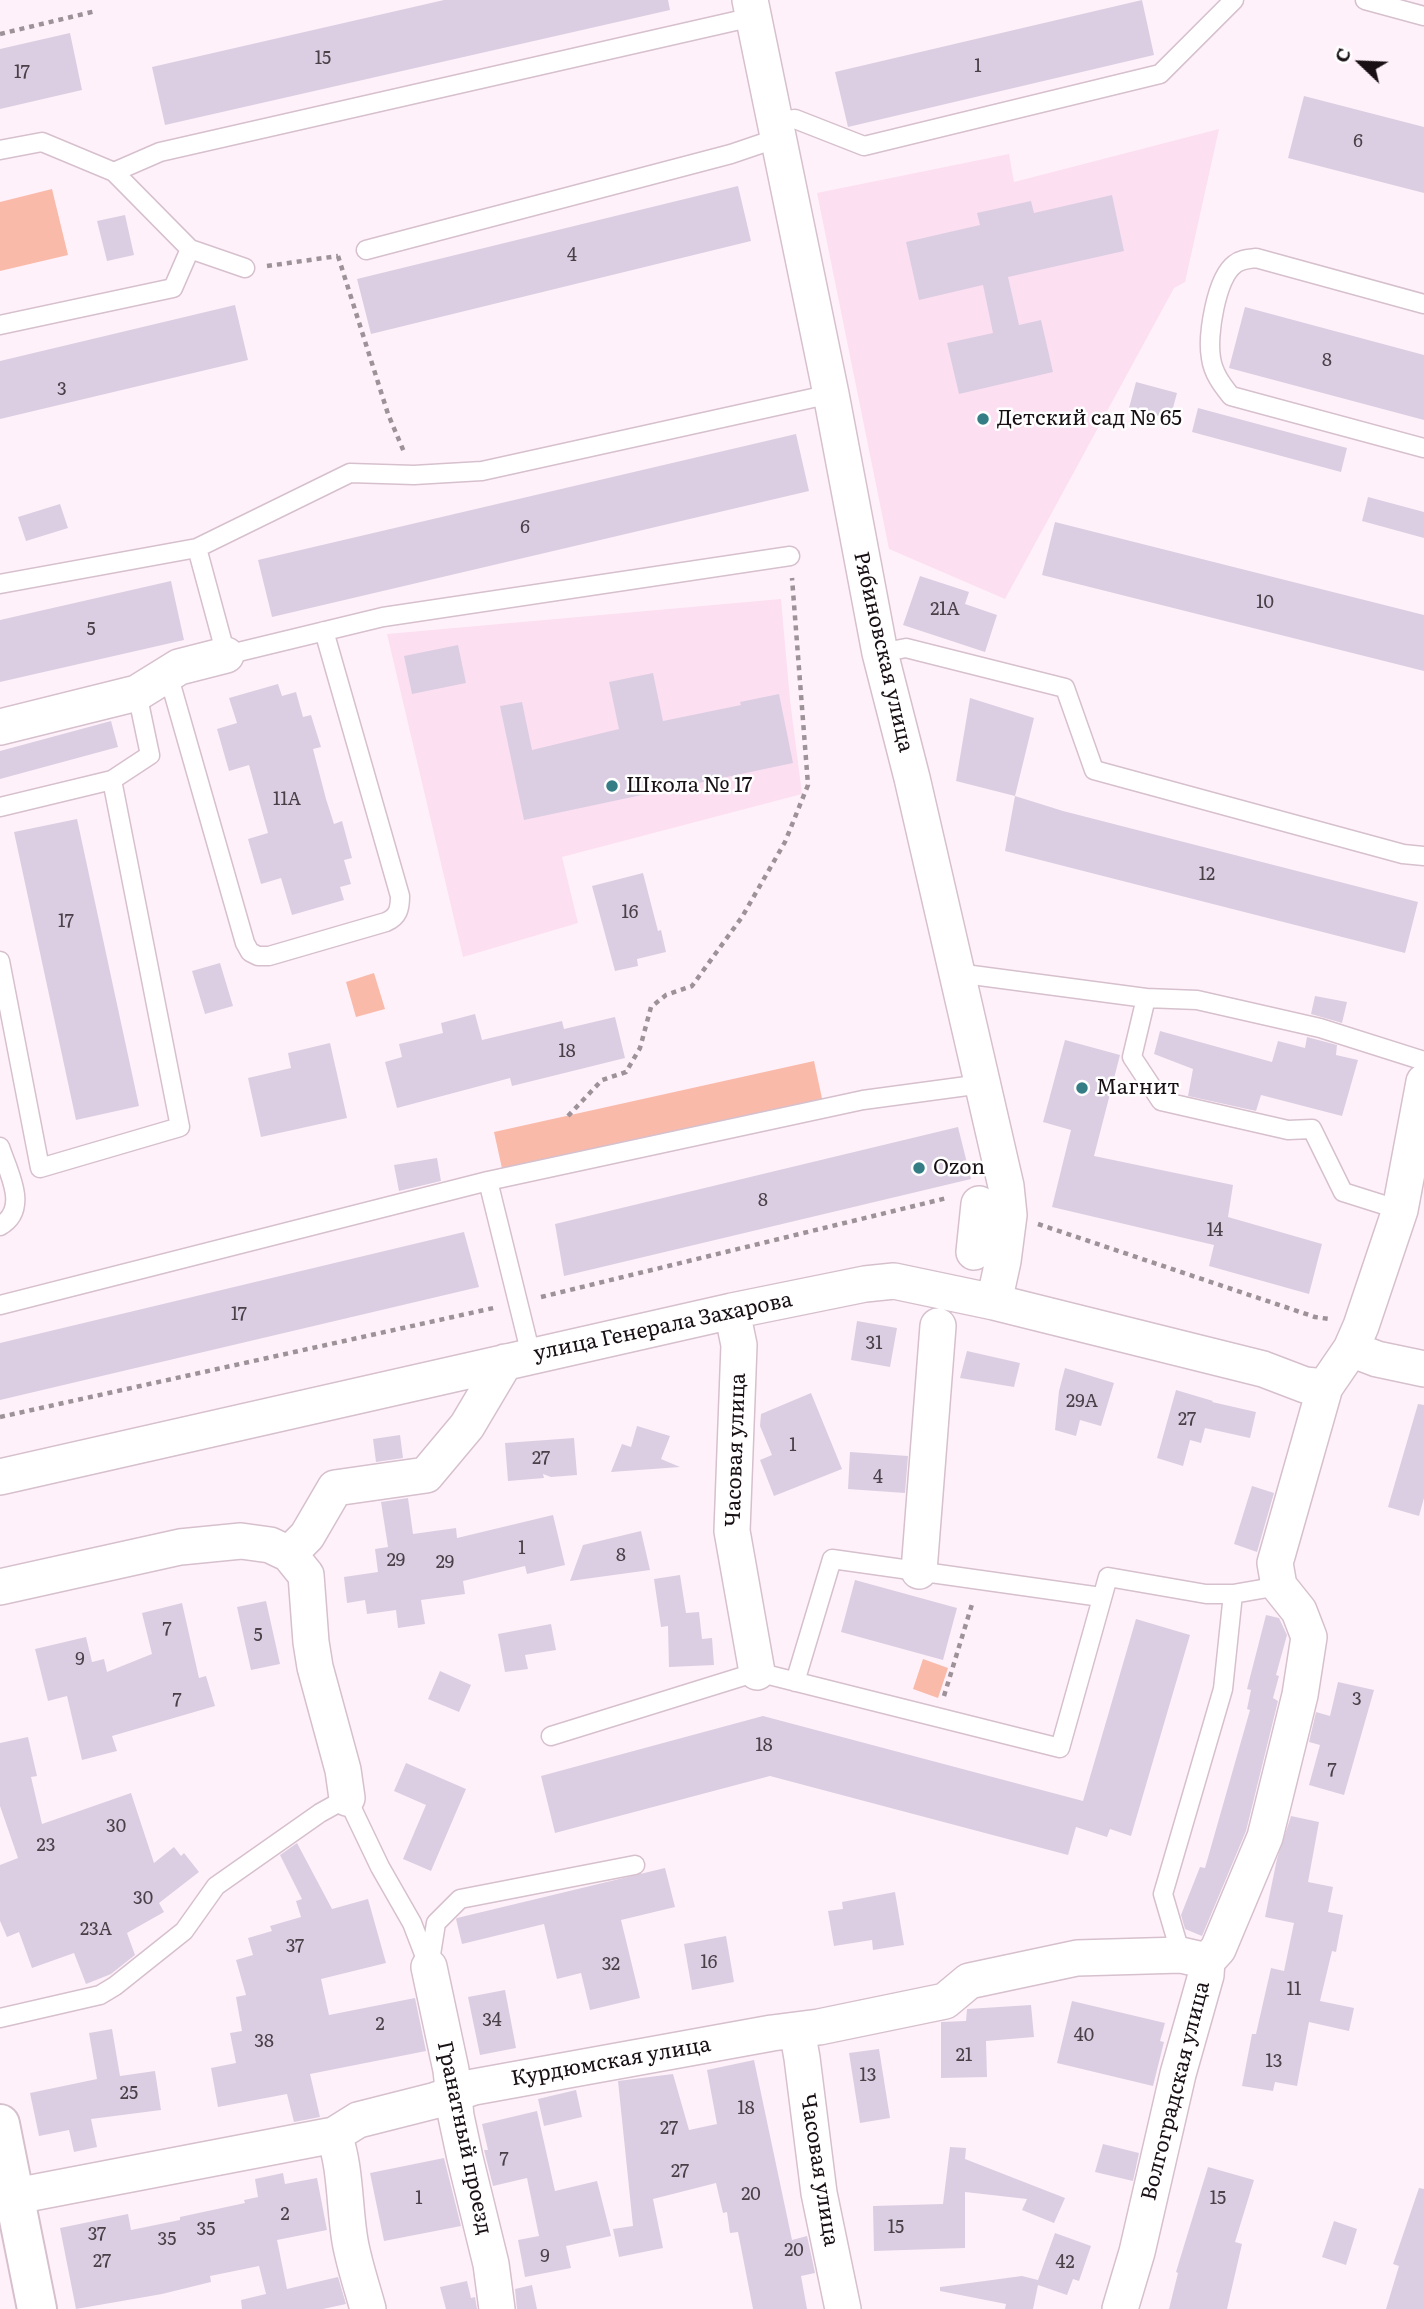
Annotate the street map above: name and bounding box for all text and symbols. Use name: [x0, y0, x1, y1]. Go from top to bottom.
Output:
north arrow: [1326, 28, 1396, 98]
text: С: [1326, 43, 1357, 66]
house number: 15: [315, 48, 331, 70]
house number: 1: [974, 56, 982, 78]
house number: 17: [14, 62, 30, 84]
house number: 6: [1353, 131, 1363, 153]
house number: 4: [567, 245, 577, 267]
house number: 8: [1322, 350, 1332, 372]
house number: 3: [57, 379, 67, 401]
place label: Детский сад № 65: [997, 406, 1182, 432]
marker: Детский сад № 65: [975, 411, 991, 427]
house number: 6: [520, 517, 530, 539]
street label: Рябиновская улица: [848, 549, 918, 755]
house number: 10: [1256, 592, 1274, 614]
house number: 21А: [930, 599, 960, 621]
house number: 5: [86, 619, 96, 641]
place label: Школа № 17: [626, 773, 753, 799]
marker: Школа № 17: [604, 778, 620, 794]
house number: 11А: [273, 789, 301, 811]
house number: 12: [1199, 864, 1215, 886]
house number: 16: [622, 902, 638, 924]
house number: 17: [58, 911, 74, 933]
house number: 18: [558, 1041, 576, 1063]
place label: Магнит: [1096, 1075, 1180, 1101]
marker: Магнит: [1074, 1080, 1090, 1096]
place label: Ozon: [933, 1155, 985, 1181]
marker: Ozon: [911, 1160, 927, 1176]
house number: 8: [758, 1190, 768, 1212]
house number: 14: [1207, 1220, 1223, 1242]
street label: улица Генерала Захарова: [531, 1287, 795, 1367]
house number: 17: [231, 1304, 247, 1326]
house number: 31: [865, 1333, 883, 1355]
street label: Часовая улица: [721, 1372, 751, 1528]
house number: 29А: [1066, 1391, 1098, 1413]
house number: 27: [1178, 1409, 1196, 1431]
house number: 1: [789, 1435, 797, 1457]
house number: 27: [532, 1448, 550, 1470]
house number: 4: [873, 1467, 883, 1489]
house number: 1: [518, 1538, 526, 1560]
house number: 8: [616, 1545, 626, 1567]
house number: 29: [387, 1550, 405, 1572]
house number: 29: [436, 1552, 454, 1574]
house number: 7: [162, 1619, 172, 1641]
house number: 5: [253, 1625, 263, 1647]
house number: 9: [75, 1649, 85, 1671]
house number: 3: [1352, 1689, 1362, 1711]
house number: 7: [172, 1690, 182, 1712]
house number: 18: [755, 1735, 773, 1757]
house number: 7: [1327, 1760, 1337, 1782]
house number: 30: [106, 1816, 126, 1838]
house number: 23: [37, 1835, 55, 1857]
house number: 30: [133, 1888, 153, 1910]
house number: 23А: [80, 1919, 112, 1941]
house number: 37: [286, 1936, 304, 1958]
house number: 16: [701, 1952, 717, 1974]
house number: 32: [602, 1954, 620, 1976]
street label: Волгоградская улица: [1137, 1979, 1215, 2203]
house number: 11: [1287, 1979, 1301, 2001]
house number: 34: [482, 2010, 502, 2032]
house number: 2: [375, 2014, 385, 2036]
house number: 40: [1074, 2025, 1094, 2047]
house number: 38: [254, 2031, 274, 2053]
street label: Курдюмская улица: [509, 2032, 713, 2092]
street label: Гранатный проезд: [431, 2039, 497, 2237]
house number: 21: [956, 2045, 972, 2067]
house number: 13: [1265, 2051, 1283, 2073]
house number: 13: [859, 2065, 877, 2087]
house number: 25: [120, 2083, 138, 2105]
street label: Часовая улица: [794, 2092, 844, 2248]
house number: 18: [737, 2098, 755, 2120]
house number: 27: [660, 2118, 678, 2140]
house number: 7: [499, 2149, 509, 2171]
house number: 27: [671, 2161, 689, 2183]
house number: 20: [741, 2184, 761, 2206]
house number: 1: [415, 2188, 423, 2210]
house number: 15: [1210, 2188, 1226, 2210]
house number: 2: [280, 2204, 290, 2226]
house number: 15: [888, 2217, 904, 2239]
house number: 35: [197, 2219, 215, 2241]
house number: 37: [88, 2224, 106, 2246]
house number: 35: [158, 2229, 176, 2251]
house number: 20: [784, 2240, 804, 2262]
house number: 9: [540, 2246, 550, 2268]
house number: 27: [93, 2251, 111, 2273]
house number: 42: [1055, 2252, 1075, 2274]

